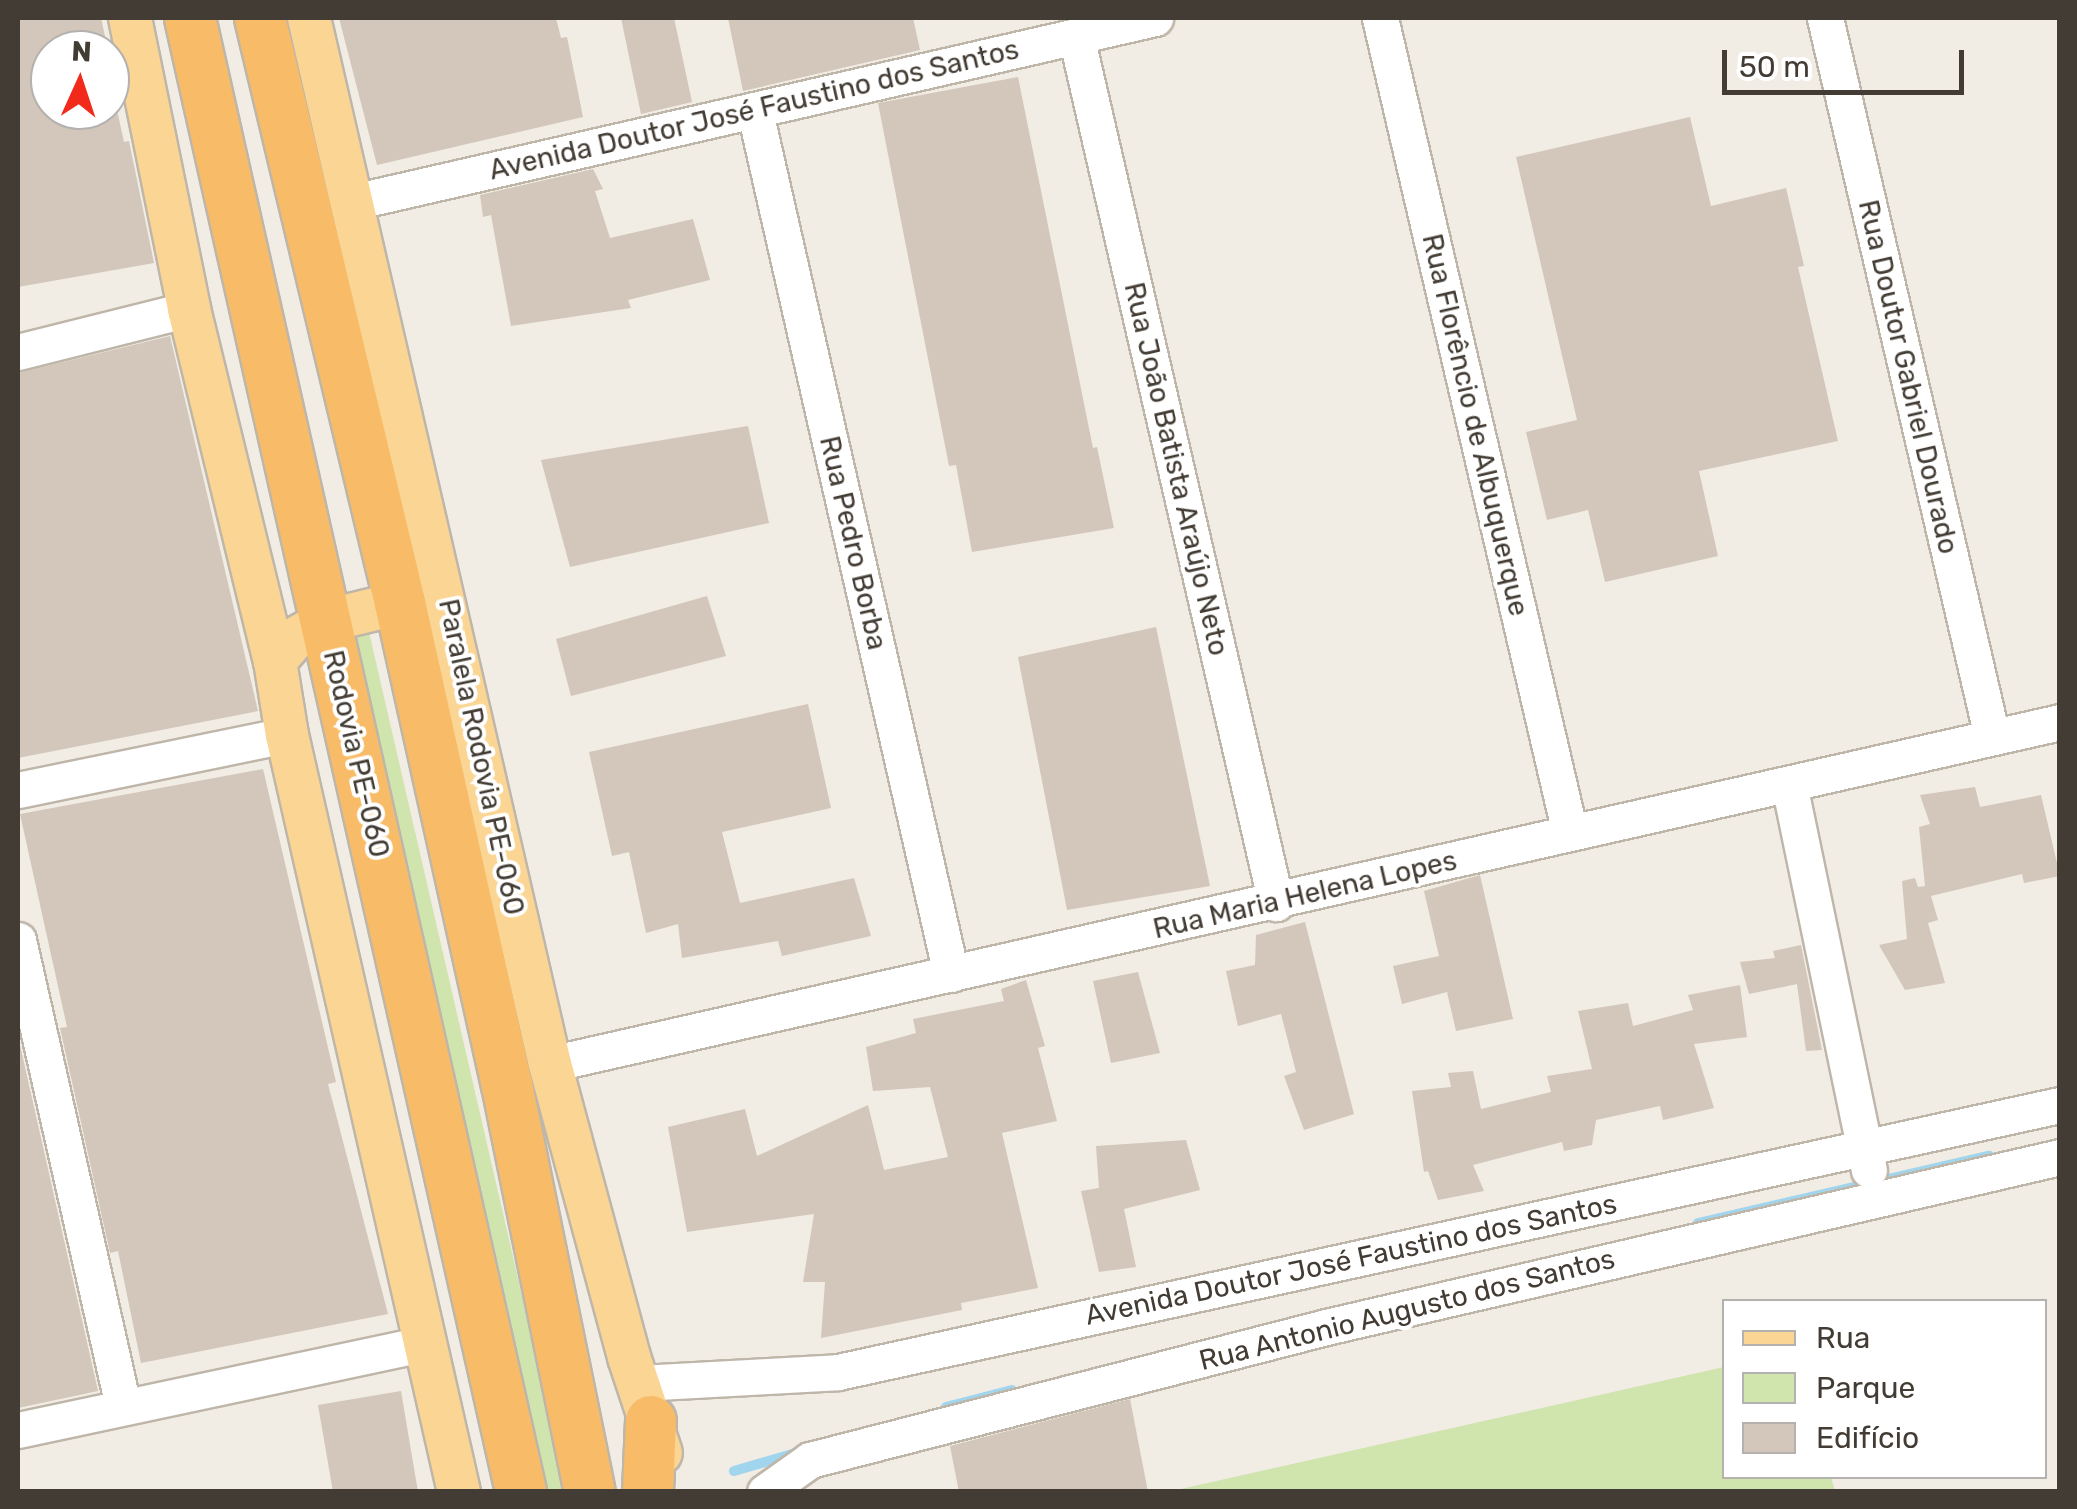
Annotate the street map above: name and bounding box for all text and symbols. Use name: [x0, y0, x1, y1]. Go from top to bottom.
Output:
north arrow: [30, 30, 130, 130]
scale bar: [1727, 30, 1970, 92]
street label: Avenida Doutor José Faustino dos Santos: [486, 33, 1022, 187]
text: N: [71, 35, 92, 69]
text: 50 m: [1739, 49, 1810, 85]
street label: Rua Doutor Gabriel Dourado: [1851, 196, 1965, 558]
street label: Rua Florêncio de Albuquerque: [1415, 230, 1535, 620]
street label: Rua João Batista Araújo Neto: [1117, 279, 1235, 659]
street label: Rua Pedro Borba: [812, 433, 894, 653]
street label: Paralela Rodovia PE-060: [431, 596, 531, 918]
street label: Rodovia PE-060: [316, 647, 396, 861]
street label: Rua Maria Helena Lopes: [1150, 844, 1460, 946]
street label: Avenida Doutor José Faustino dos Santos: [1082, 1187, 1620, 1333]
street label: Rua Antonio Augusto dos Santos: [1195, 1242, 1619, 1378]
legend: [1722, 1299, 2047, 1479]
text: Rua: [1816, 1320, 1870, 1356]
text: Parque: [1816, 1370, 1915, 1406]
text: Edifício: [1816, 1420, 1919, 1456]

